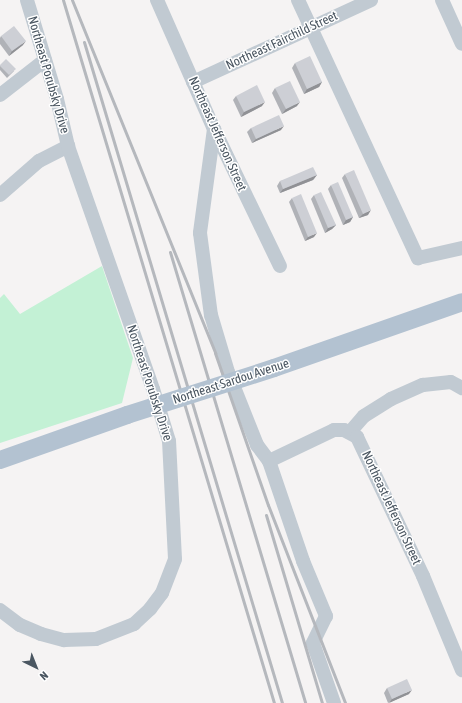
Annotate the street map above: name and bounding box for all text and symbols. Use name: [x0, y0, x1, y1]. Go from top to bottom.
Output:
street label: Northeast Fairchild Street: [224, 8, 340, 74]
street label: Northeast Porubsky Drive: [24, 15, 72, 135]
street label: Northeast Jefferson Street: [185, 74, 249, 194]
street label: Northeast Porubsky Drive: [123, 323, 175, 443]
street label: Northeast Sardou Avenue: [171, 356, 291, 408]
street label: Northeast Jefferson Street: [358, 449, 424, 567]
north arrow: [16, 647, 56, 687]
text: N: [38, 669, 51, 682]

